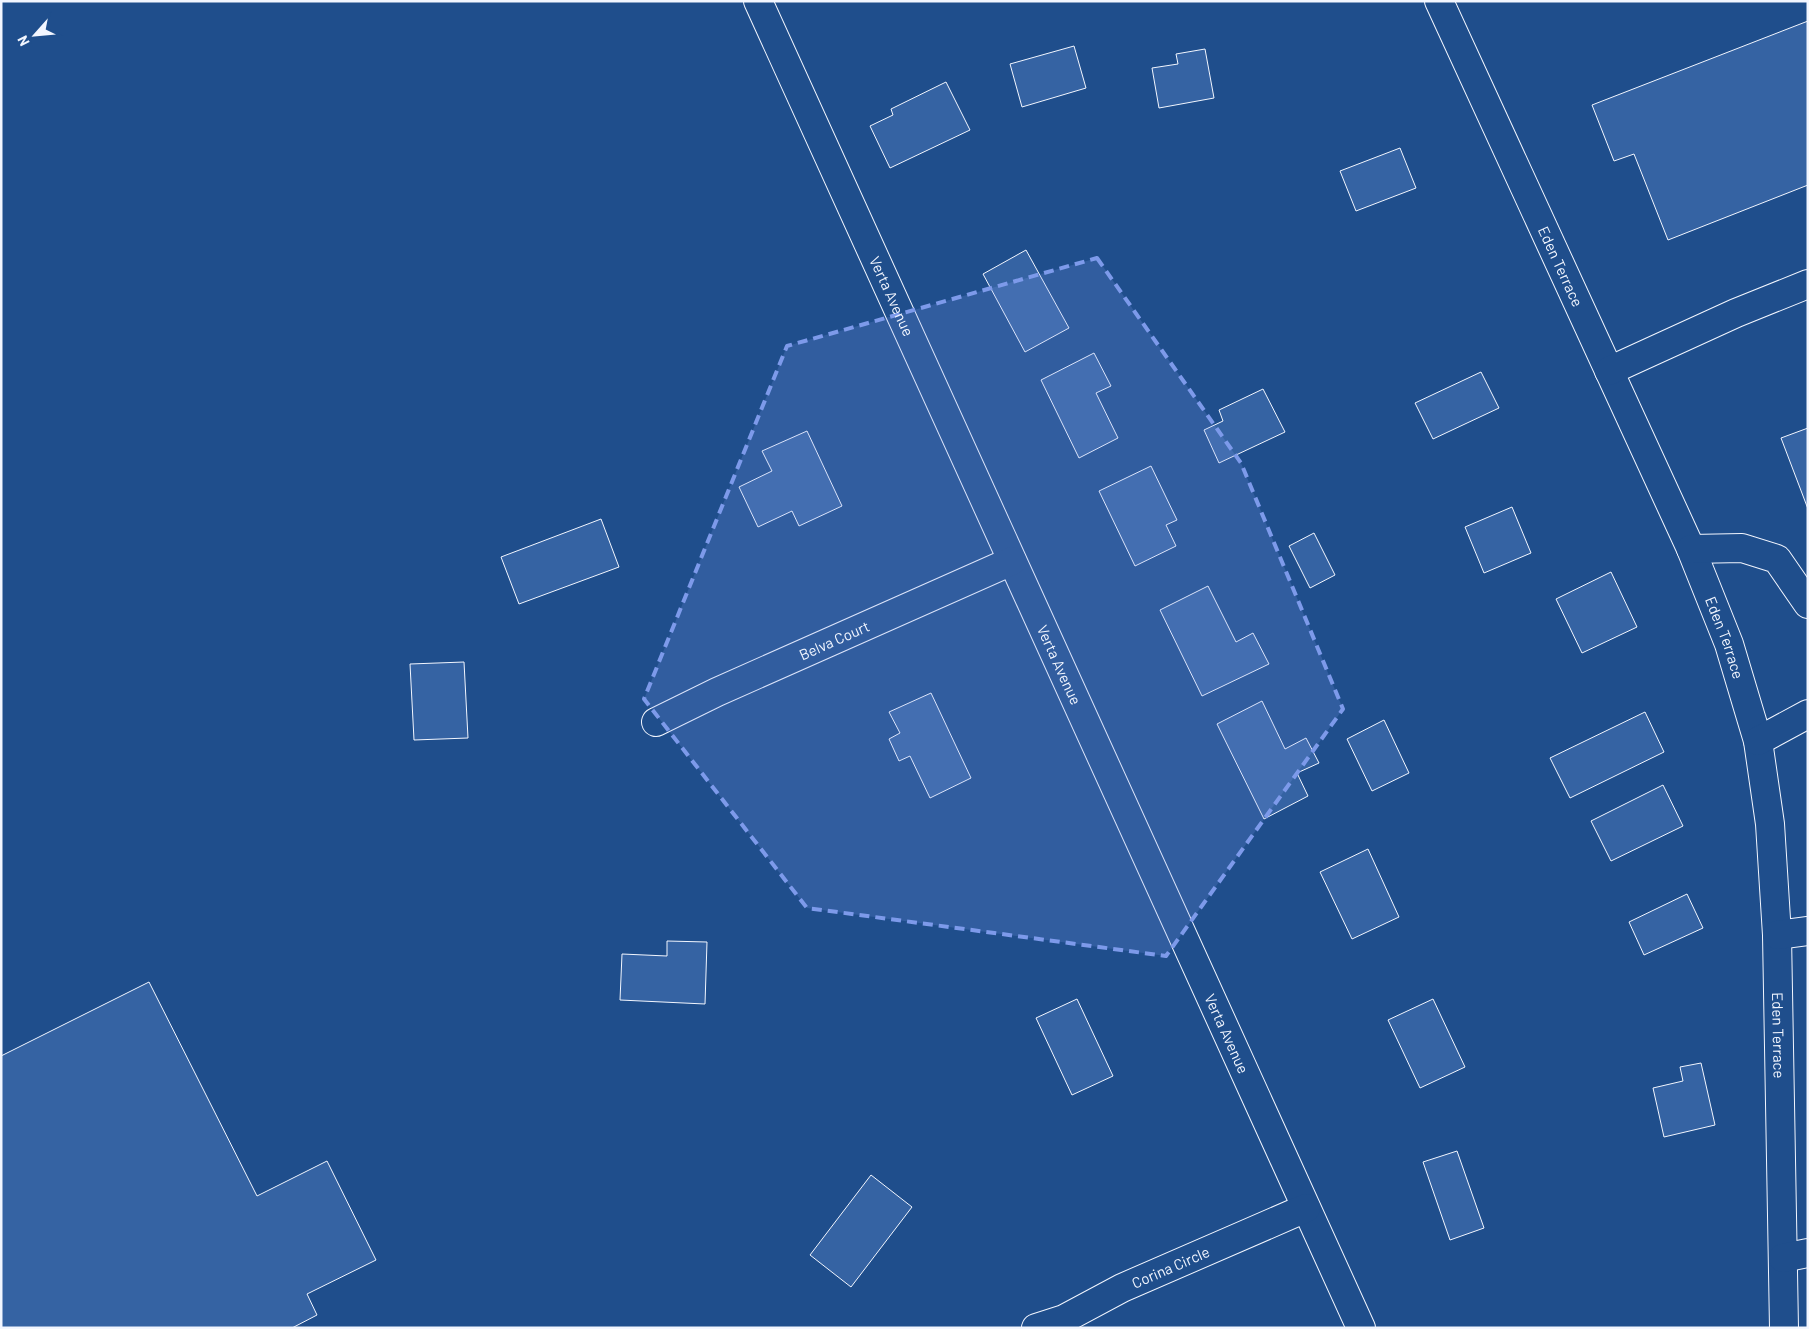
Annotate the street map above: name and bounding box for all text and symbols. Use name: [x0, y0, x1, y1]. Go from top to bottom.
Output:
north arrow: [10, 10, 60, 60]
text: N: [13, 33, 33, 49]
street label: Eden Terrace: [1535, 223, 1587, 309]
street label: Verta Avenue: [866, 253, 918, 339]
street label: Eden Terrace: [1702, 594, 1748, 681]
street label: Belva Court: [796, 617, 872, 663]
street label: Verta Avenue: [1034, 622, 1085, 707]
street label: Verta Avenue: [1201, 991, 1253, 1076]
street label: Eden Terrace: [1769, 992, 1789, 1078]
street label: Corina Circle: [1129, 1242, 1212, 1292]

